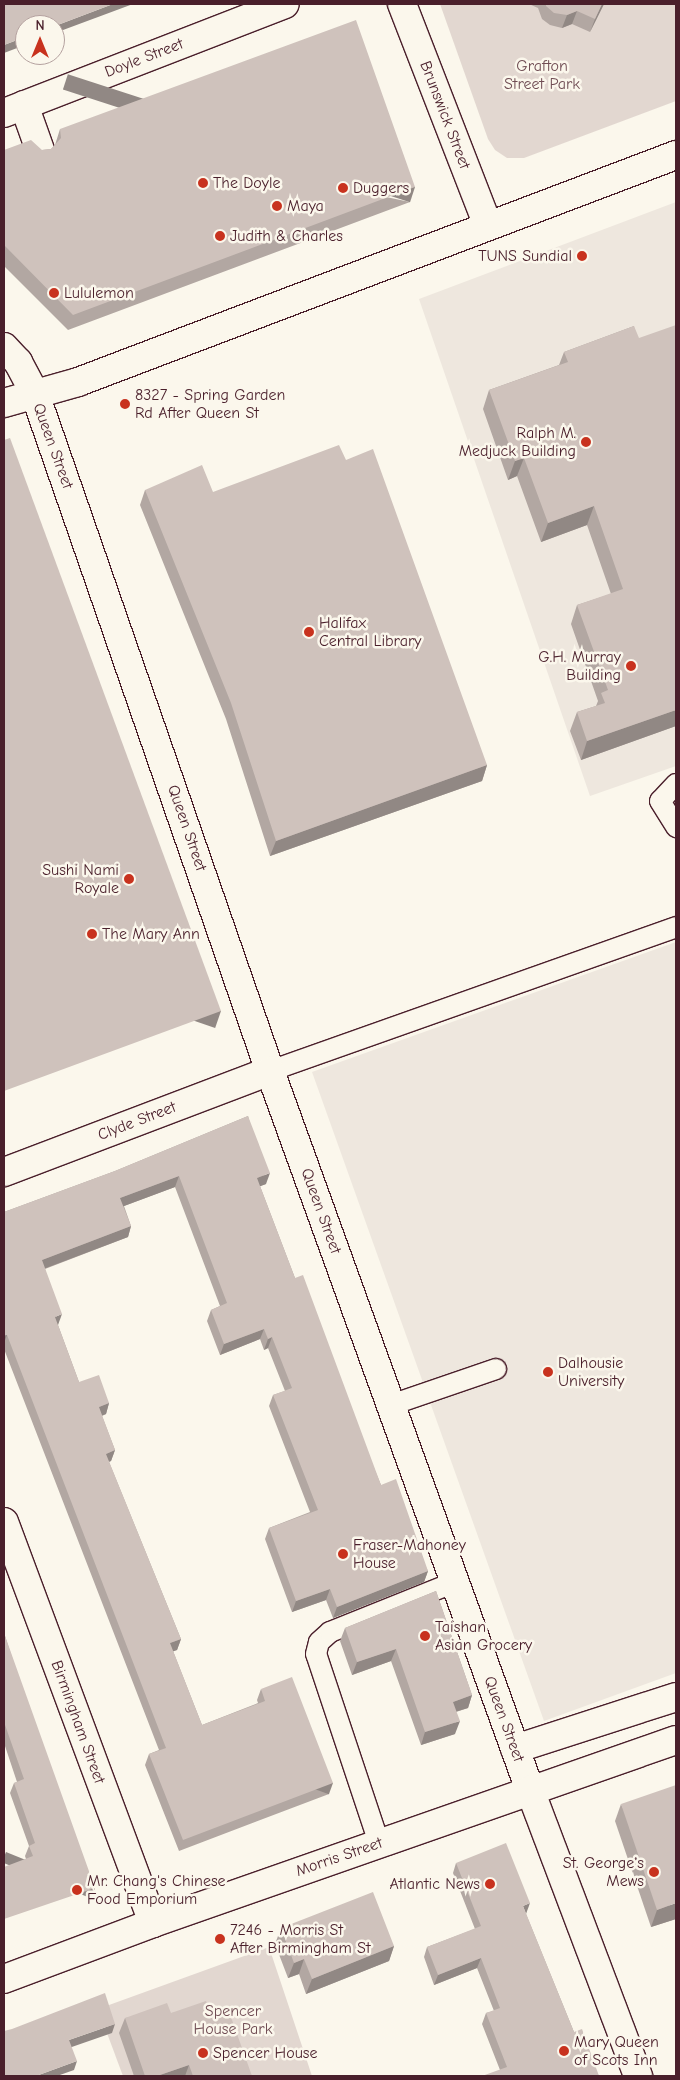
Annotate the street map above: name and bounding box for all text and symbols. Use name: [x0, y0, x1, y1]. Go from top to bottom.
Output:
north arrow: [15, 15, 65, 65]
text: N: [35, 17, 45, 34]
street label: Doyle Street: [102, 34, 186, 82]
park label: Grafton Street Park: [504, 56, 580, 94]
street label: Brunswick Street: [416, 58, 474, 172]
place label: The Doyle: [213, 173, 280, 193]
marker: The Doyle: [197, 177, 209, 189]
place label: Duggers: [353, 178, 409, 198]
marker: Duggers: [337, 182, 349, 194]
place label: Maya: [287, 196, 324, 216]
marker: Maya: [271, 200, 283, 212]
place label: Judith & Charles: [230, 226, 343, 246]
marker: Judith & Charles: [214, 230, 226, 242]
place label: TUNS Sundial: [478, 246, 572, 266]
marker: TUNS Sundial: [576, 250, 588, 262]
place label: Lululemon: [64, 283, 134, 303]
marker: Lululemon: [48, 287, 60, 299]
place label: 8327 - Spring Garden Rd After Queen St: [135, 385, 285, 423]
marker: 8327 - Spring Garden Rd After Queen St: [119, 398, 131, 410]
street label: Queen Street: [29, 401, 77, 491]
place label: Ralph M. Medjuck Building: [459, 423, 576, 461]
marker: Ralph M. Medjuck Building: [580, 436, 592, 448]
place label: Halifax Central Library: [319, 613, 421, 651]
marker: Halifax Central Library: [303, 626, 315, 638]
place label: G.H. Murray Building: [538, 647, 621, 685]
marker: G.H. Murray Building: [625, 660, 637, 672]
street label: Queen Street: [163, 782, 211, 874]
place label: Sushi Nami Royale: [42, 860, 119, 898]
marker: Sushi Nami Royale: [123, 873, 135, 885]
place label: The Mary Ann: [102, 924, 200, 944]
marker: The Mary Ann: [86, 928, 98, 940]
street label: Clyde Street: [95, 1097, 179, 1145]
street label: Queen Street: [297, 1166, 345, 1256]
place label: Dalhousie University: [558, 1353, 624, 1391]
marker: Dalhousie University: [542, 1366, 554, 1378]
place label: Fraser-Mahoney House: [353, 1535, 466, 1573]
marker: Fraser-Mahoney House: [337, 1548, 349, 1560]
place label: Taishan Asian Grocery: [435, 1617, 532, 1655]
marker: Taishan Asian Grocery: [419, 1630, 431, 1642]
street label: Birmingham Street: [47, 1658, 109, 1786]
street label: Queen Street: [480, 1674, 528, 1764]
street label: Morris Street: [293, 1833, 385, 1881]
place label: St. George's Mews: [563, 1853, 644, 1891]
marker: St. George's Mews: [648, 1866, 660, 1878]
place label: Mr. Chang's Chinese Food Emporium: [87, 1871, 226, 1909]
place label: Atlantic News: [389, 1874, 480, 1894]
marker: Atlantic News: [484, 1878, 496, 1890]
marker: Mr. Chang's Chinese Food Emporium: [71, 1884, 83, 1896]
place label: 7246 - Morris St After Birmingham St: [230, 1920, 370, 1958]
marker: 7246 - Morris St After Birmingham St: [214, 1933, 226, 1945]
park label: Spencer House Park: [194, 2001, 272, 2039]
place label: Mary Queen of Scots Inn: [574, 2032, 659, 2070]
place label: Spencer House: [213, 2043, 317, 2063]
marker: Mary Queen of Scots Inn: [558, 2045, 570, 2057]
marker: Spencer House: [197, 2047, 209, 2059]

